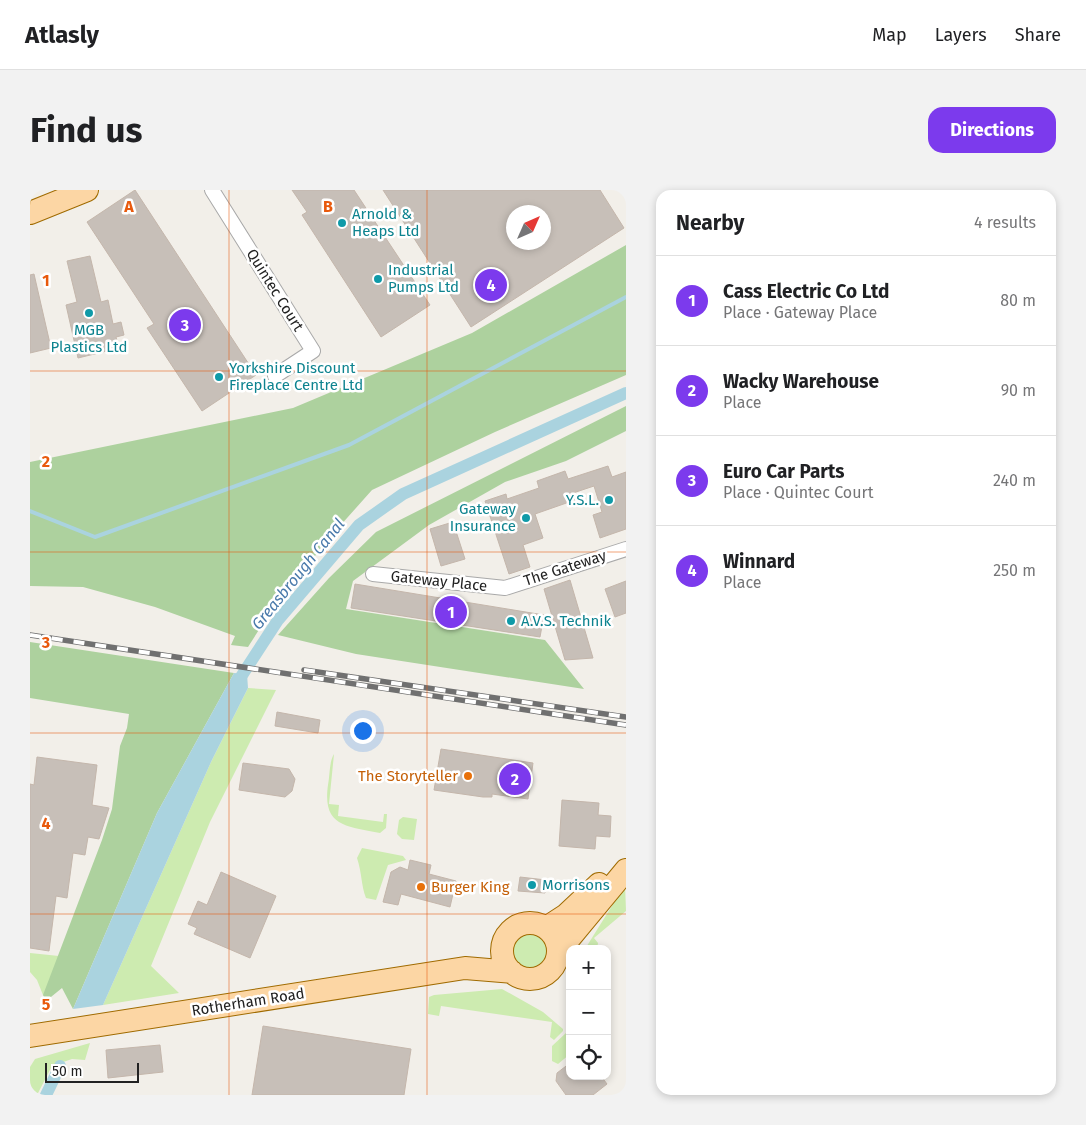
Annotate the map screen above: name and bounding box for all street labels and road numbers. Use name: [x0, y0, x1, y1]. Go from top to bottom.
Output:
street label: Quintec Court: [243, 246, 308, 335]
street label: The Gateway: [522, 546, 609, 590]
street label: Gateway Place: [390, 567, 488, 595]
street label: Rotherham Road: [190, 984, 306, 1020]

